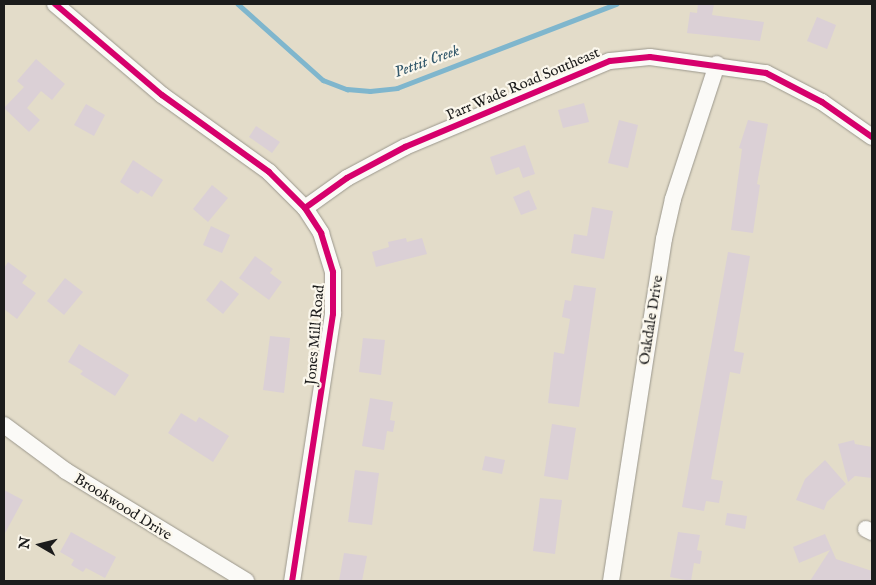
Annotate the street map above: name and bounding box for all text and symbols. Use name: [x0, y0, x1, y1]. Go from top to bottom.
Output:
water label: Pettit Creek: [392, 41, 462, 83]
street label: Parr Wade Road Southeast: [444, 43, 602, 125]
street label: Oakdale Drive: [635, 274, 667, 366]
street label: Jones Mill Road: [302, 284, 328, 386]
street label: Brookwood Drive: [71, 470, 175, 544]
north arrow: [15, 520, 65, 570]
text: N: [15, 536, 35, 550]

